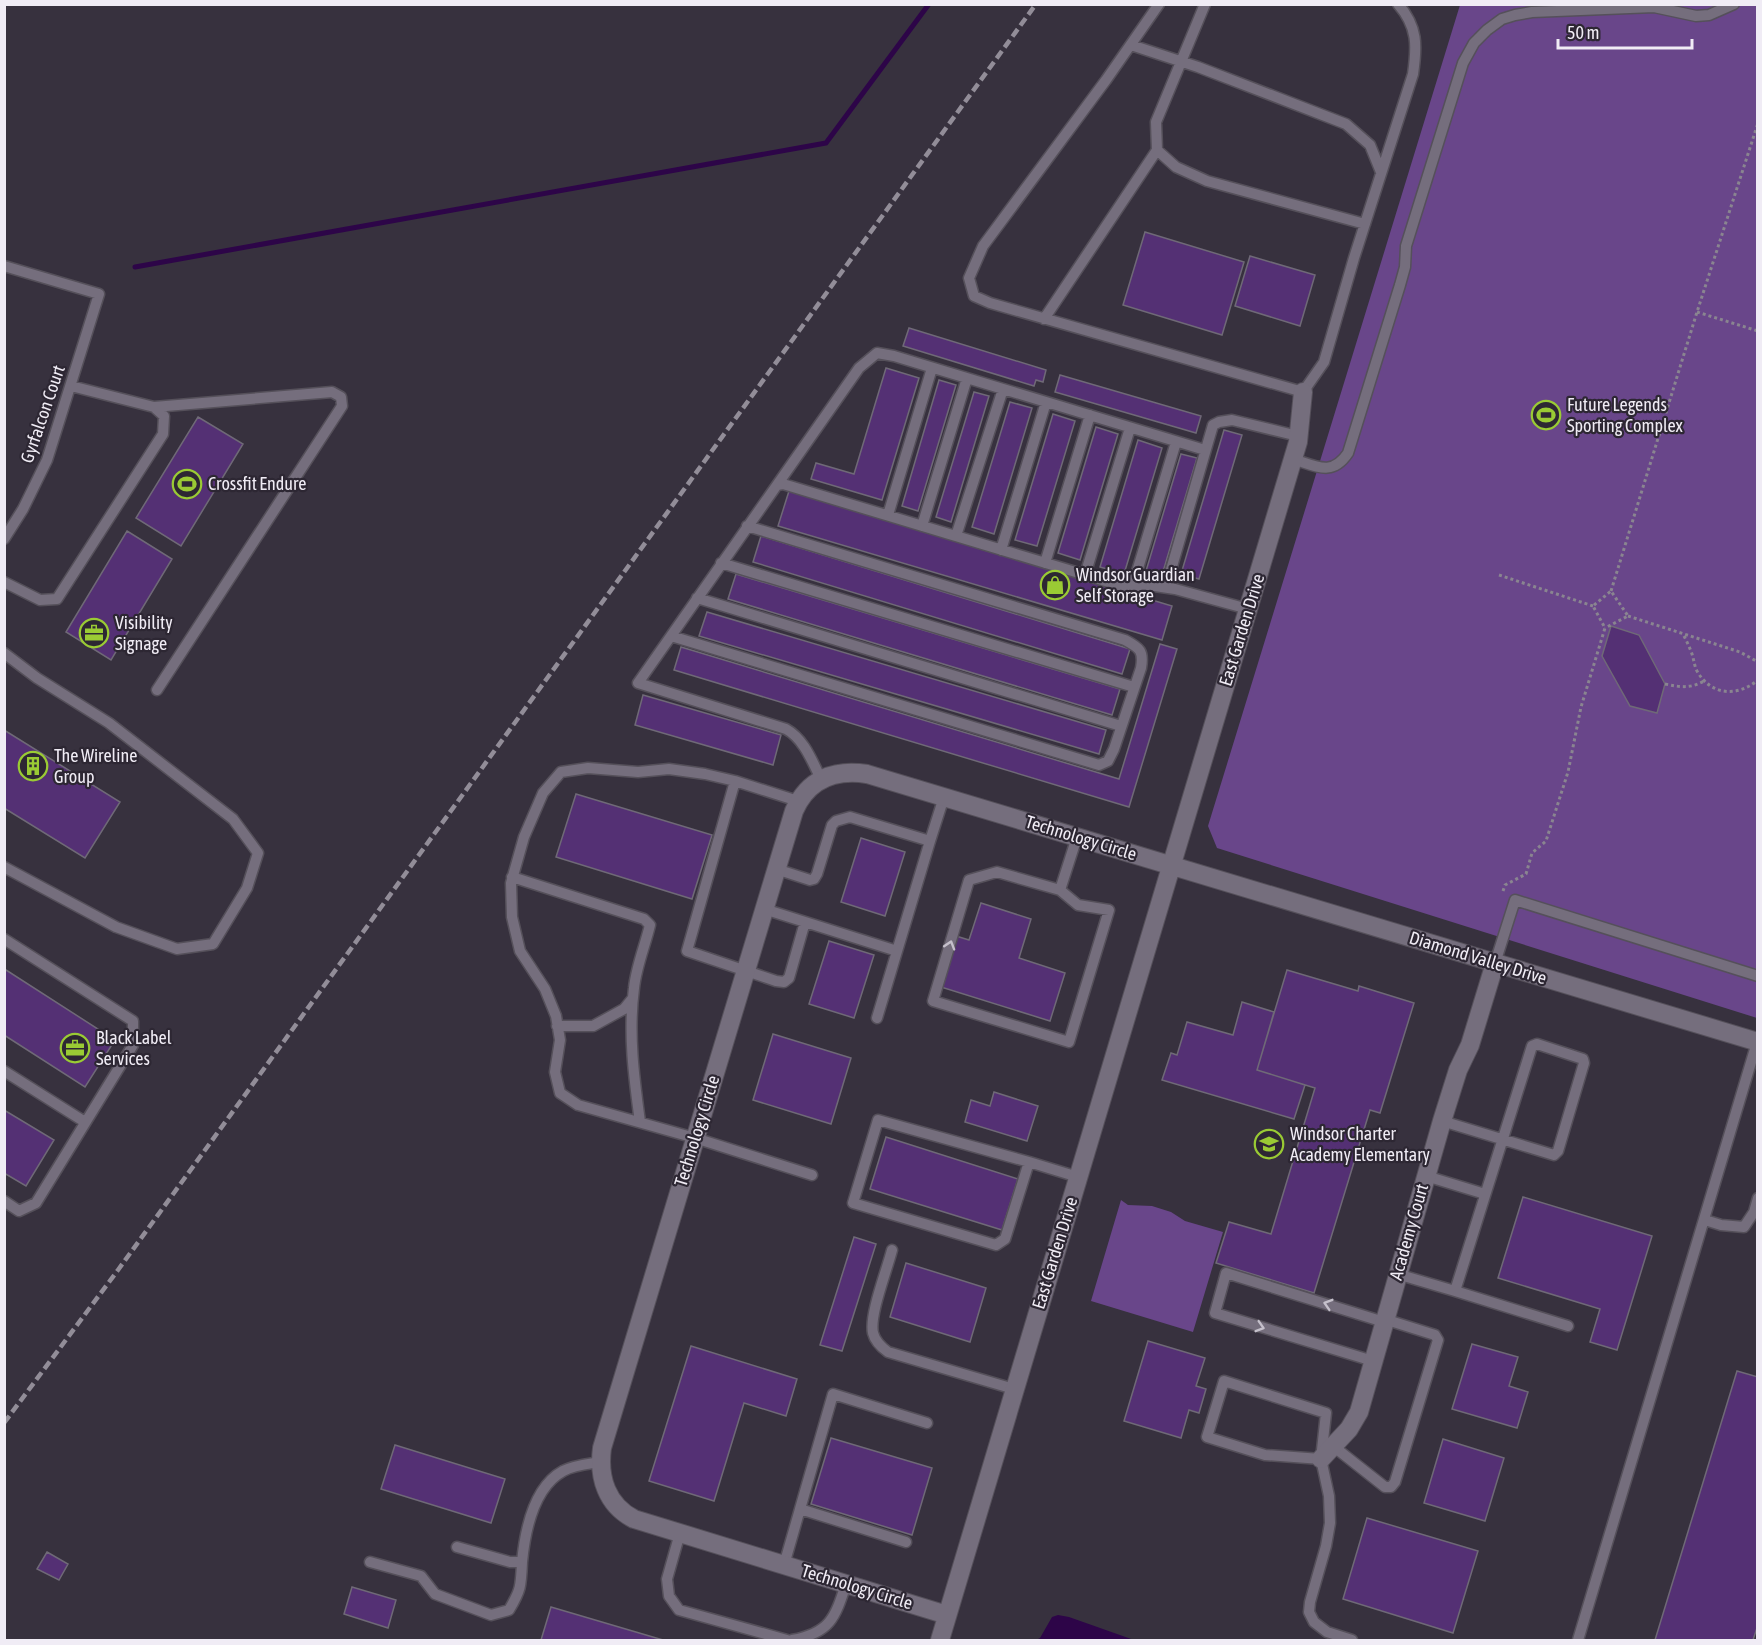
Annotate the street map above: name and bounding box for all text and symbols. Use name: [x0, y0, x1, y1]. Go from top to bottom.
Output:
scale bar: [1558, 12, 1692, 50]
text: 50 m: [1567, 22, 1599, 43]
street label: Gyrfalcon Court: [16, 362, 69, 465]
place label: Future Legends Sporting Complex: [1567, 394, 1683, 436]
sports icon: Future Legends Sporting Complex: [1530, 399, 1562, 431]
sports icon: Crossfit Endure: [171, 468, 203, 500]
place label: Crossfit Endure: [208, 473, 306, 494]
place label: Windsor Guardian Self Storage: [1076, 564, 1195, 606]
shop icon: Windsor Guardian Self Storage: [1039, 569, 1071, 601]
street label: East Garden Drive: [1215, 571, 1269, 688]
place label: Visibility Signage: [115, 612, 173, 654]
office icon: Visibility Signage: [78, 617, 110, 649]
place label: The Wireline Group: [54, 745, 137, 787]
building icon: The Wireline Group: [17, 750, 49, 782]
street label: Technology Circle: [1023, 811, 1139, 864]
street label: Diamond Valley Drive: [1407, 927, 1549, 988]
one-way arrow: [943, 940, 955, 951]
place label: Black Label Services: [96, 1027, 172, 1069]
office icon: Black Label Services: [59, 1032, 91, 1064]
street label: Technology Circle: [670, 1073, 723, 1189]
place label: Windsor Charter Academy Elementary: [1290, 1123, 1430, 1165]
school or university icon: Windsor Charter Academy Elementary: [1253, 1128, 1285, 1160]
street label: Academy Court: [1385, 1181, 1432, 1282]
street label: East Garden Drive: [1028, 1194, 1082, 1311]
one-way arrow: [1323, 1299, 1334, 1312]
one-way arrow: [1254, 1320, 1265, 1332]
street label: Technology Circle: [799, 1560, 915, 1613]

